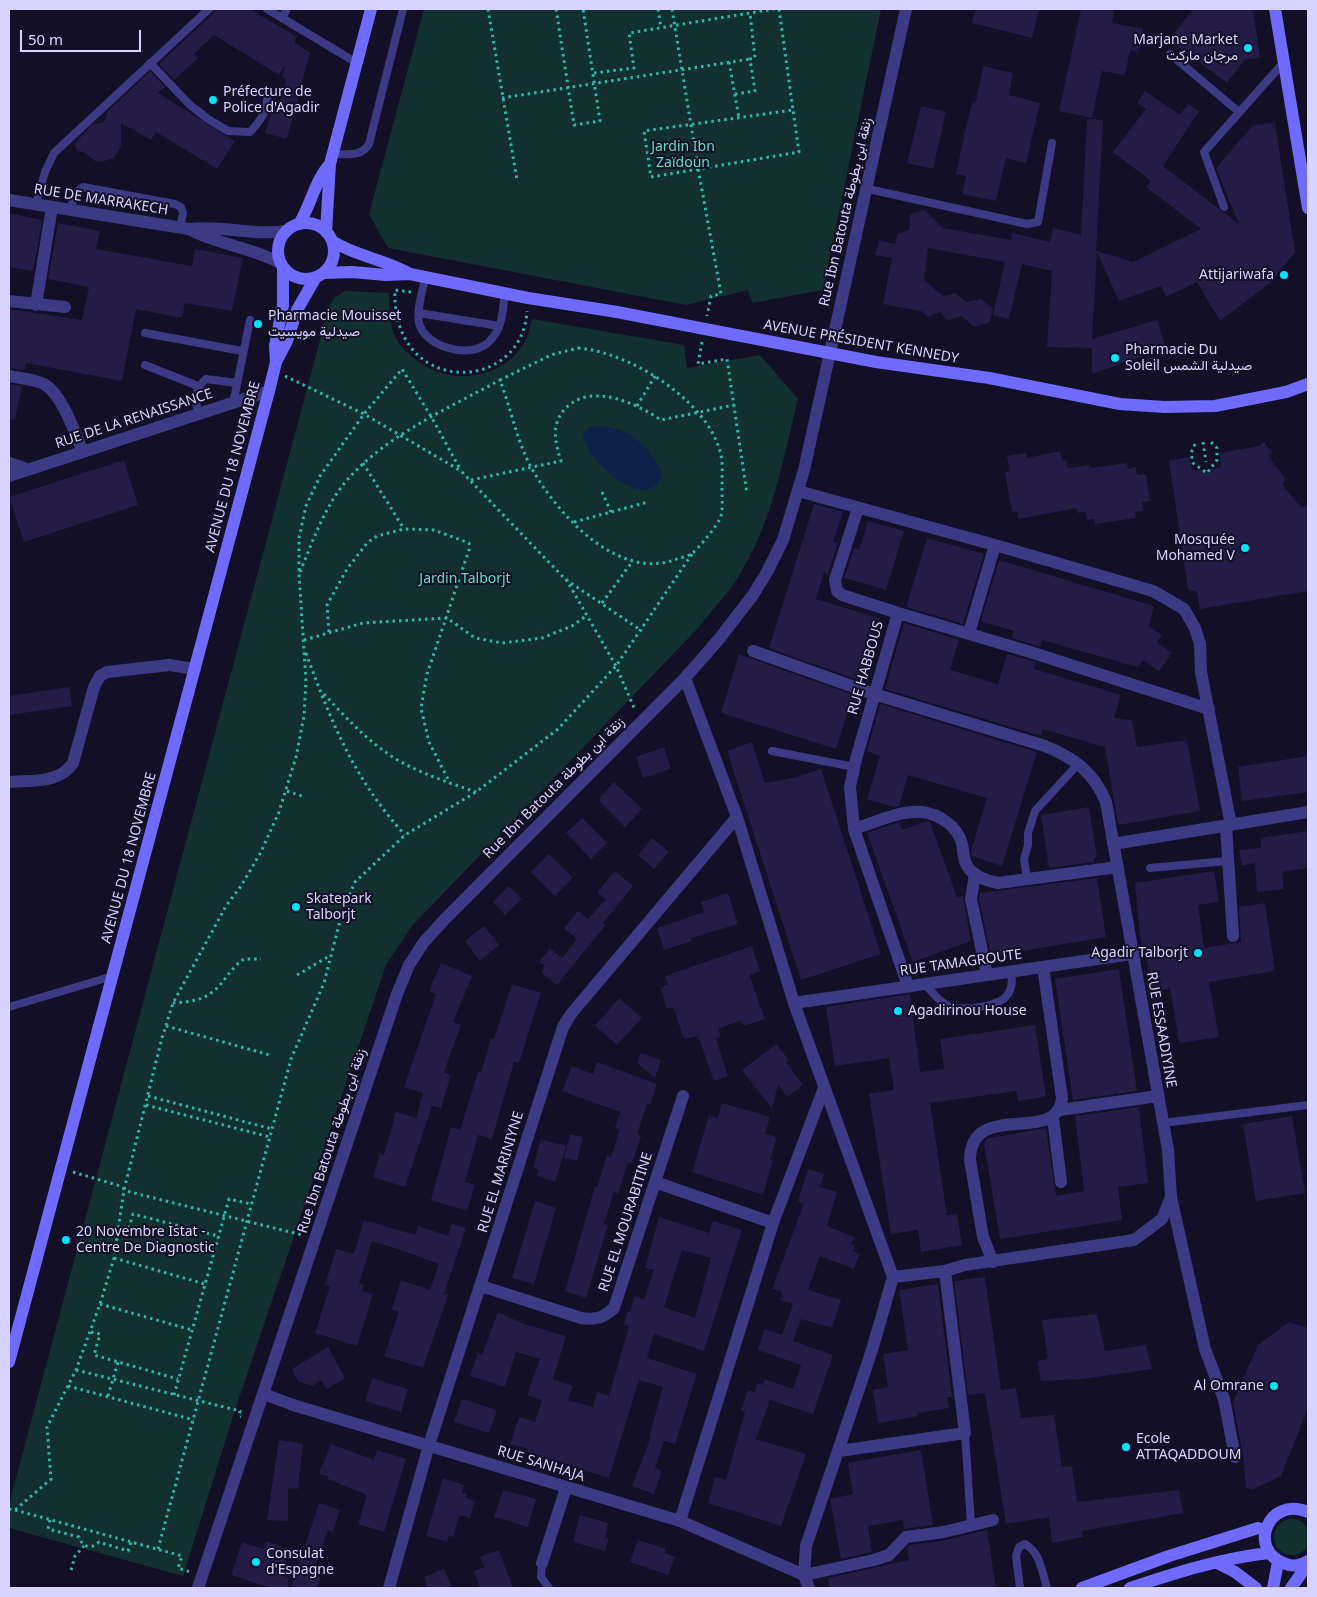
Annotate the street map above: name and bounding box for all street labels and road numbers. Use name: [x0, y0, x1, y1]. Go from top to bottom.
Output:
street label: Rue Ibn Batouta زنقة ابن بطوطة: [816, 116, 876, 308]
street label: RUE DE MARRAKECH: [33, 181, 169, 219]
street label: AVENUE PRÉSIDENT KENNEDY: [762, 317, 960, 367]
street label: AVENUE DU 18 NOVEMBRE: [202, 380, 264, 554]
street label: RUE DE LA RENAISSANCE: [53, 386, 215, 452]
street label: RUE HABBOUS: [845, 619, 887, 717]
street label: Rue Ibn Batouta زنقة ابن بطوطة: [480, 714, 628, 862]
street label: AVENUE DU 18 NOVEMBRE: [98, 771, 160, 945]
street label: RUE TAMAGROUTE: [899, 946, 1023, 980]
street label: RUE ESSAADIYINE: [1143, 971, 1179, 1089]
street label: Rue Ibn Batouta زنقة ابن بطوطة: [294, 1047, 370, 1235]
street label: RUE EL MARINIYNE: [475, 1109, 527, 1235]
street label: RUE EL MOURABITINE: [596, 1150, 656, 1294]
street label: RUE SANHAJA: [495, 1443, 587, 1485]

